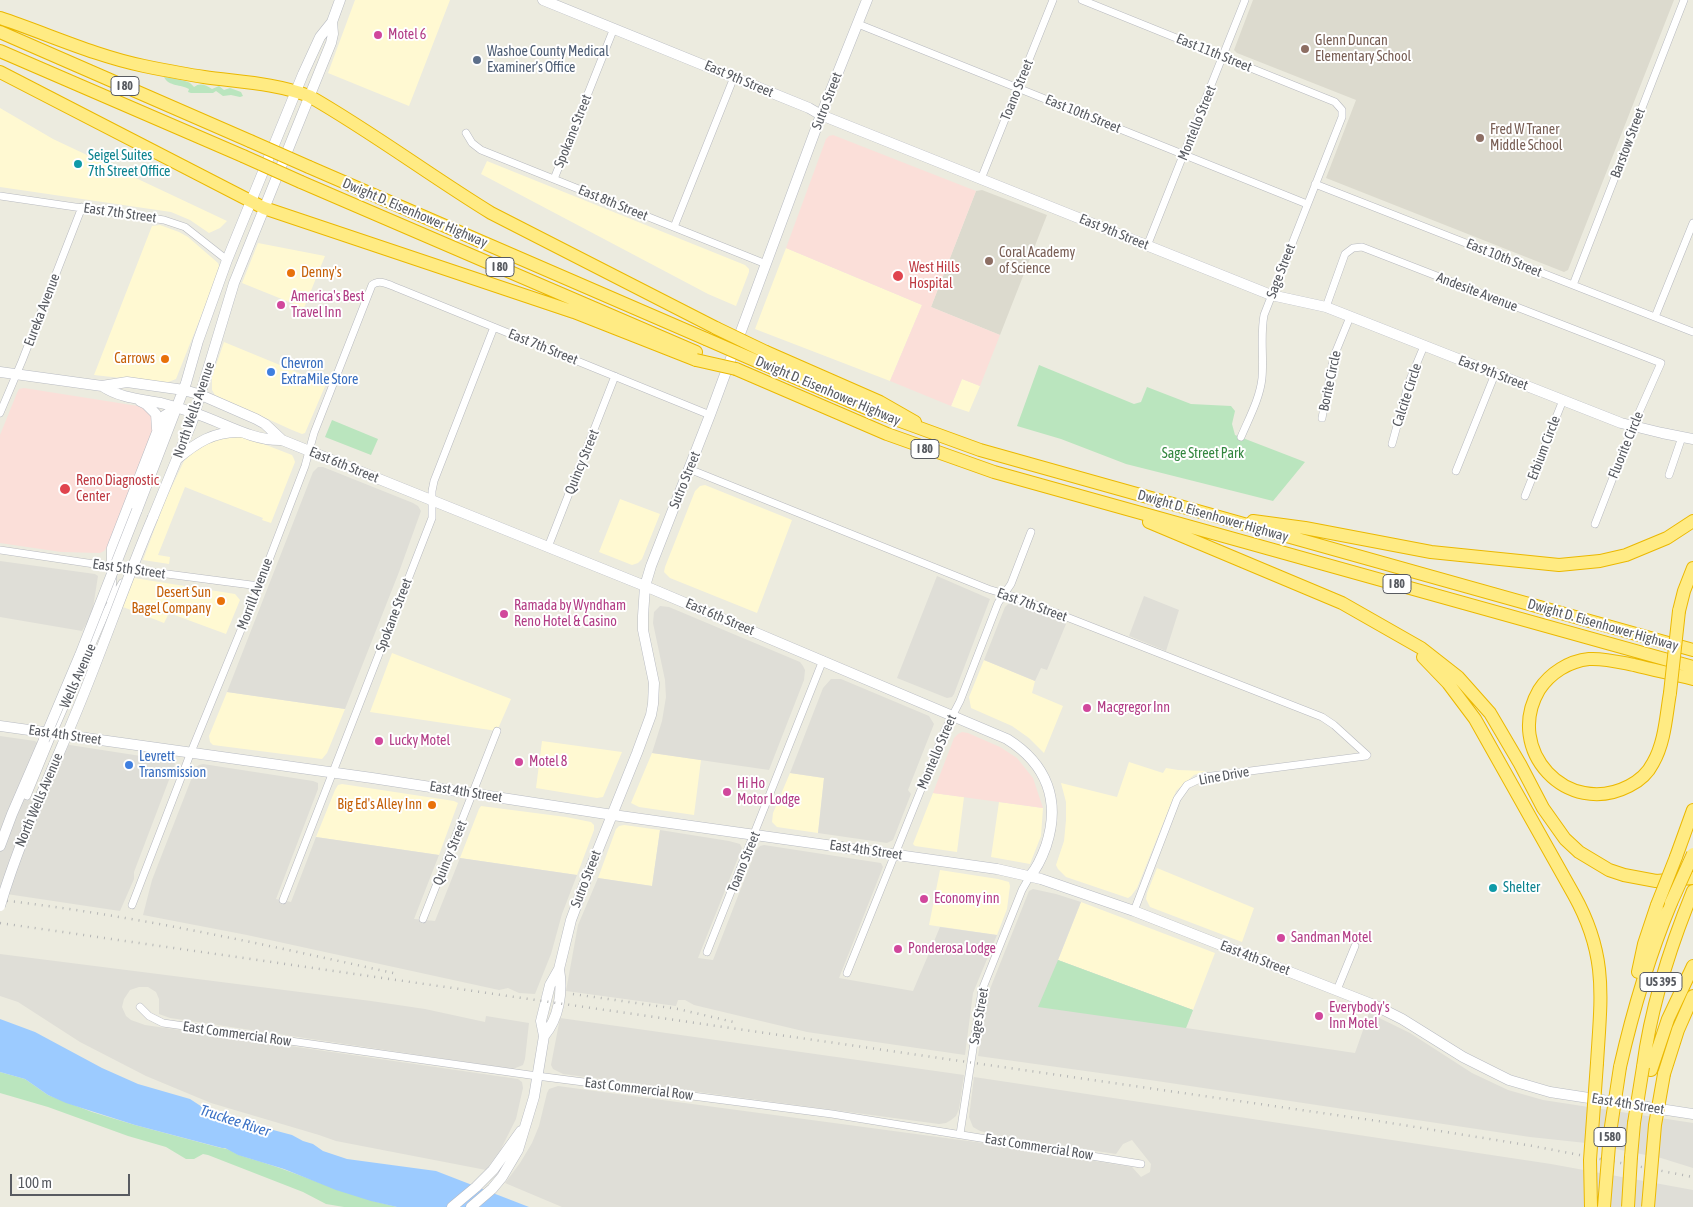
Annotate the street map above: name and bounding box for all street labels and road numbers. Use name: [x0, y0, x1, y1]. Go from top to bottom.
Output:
street label: East 11th Street: [1174, 30, 1254, 76]
street label: East 9th Street: [702, 57, 776, 101]
street label: Toano Street: [997, 57, 1037, 123]
street label: Sutro Street: [808, 70, 846, 132]
road number: I 80: [111, 76, 139, 95]
street label: Montello Street: [1174, 83, 1220, 163]
street label: East 10th Street: [1043, 91, 1123, 137]
street label: Spokane Street: [551, 92, 595, 170]
street label: Barstow Street: [1607, 106, 1649, 180]
street label: Dwight D. Eisenhower Highway: [340, 175, 490, 251]
street label: East 8th Street: [576, 181, 650, 225]
street label: East 7th Street: [82, 200, 158, 226]
street label: East 9th Street: [1077, 210, 1151, 254]
street label: East 10th Street: [1464, 235, 1544, 281]
street label: Sage Street: [1263, 241, 1299, 301]
road number: I 80: [486, 258, 514, 276]
street label: Andesite Avenue: [1434, 269, 1520, 315]
street label: Eureka Avenue: [20, 271, 64, 349]
street label: East 7th Street: [506, 325, 580, 369]
street label: Borite Circle: [1315, 349, 1345, 413]
street label: East 9th Street: [1456, 352, 1530, 394]
street label: Dwight D. Eisenhower Highway: [753, 353, 903, 429]
street label: North Wells Avenue: [170, 360, 218, 460]
street label: Calcite Circle: [1389, 361, 1425, 429]
street label: Fluorite Circle: [1605, 409, 1647, 481]
street label: Erbium Circle: [1524, 413, 1564, 483]
street label: Quincy Street: [561, 427, 603, 497]
road number: I 80: [911, 439, 939, 458]
street label: East 6th Street: [307, 443, 381, 487]
street label: Sutro Street: [666, 449, 704, 511]
street label: Dwight D. Eisenhower Highway: [1136, 486, 1290, 546]
street label: East 5th Street: [91, 556, 167, 582]
street label: Morrill Avenue: [234, 556, 276, 632]
road number: I 80: [1383, 574, 1411, 594]
street label: Spokane Street: [372, 576, 416, 654]
street label: East 7th Street: [995, 585, 1069, 625]
street label: East 6th Street: [683, 595, 757, 639]
street label: Dwight D. Eisenhower Highway: [1526, 595, 1680, 655]
street label: Wells Avenue: [56, 641, 100, 711]
street label: Montello Street: [914, 712, 960, 792]
street label: East 4th Street: [27, 722, 103, 748]
street label: North Wells Avenue: [12, 750, 66, 850]
street label: Line Drive: [1197, 763, 1251, 789]
street label: East 4th Street: [428, 778, 504, 806]
street label: Quincy Street: [429, 818, 471, 888]
street label: Toano Street: [724, 829, 764, 895]
street label: East 4th Street: [828, 837, 904, 863]
street label: Sutro Street: [567, 848, 605, 910]
street label: East 4th Street: [1218, 937, 1292, 979]
road number: US 395: [1640, 972, 1682, 992]
street label: Sage Street: [966, 986, 992, 1046]
street label: East Commercial Row: [182, 1018, 292, 1050]
street label: East Commercial Row: [584, 1074, 694, 1104]
street label: East 4th Street: [1590, 1090, 1666, 1118]
road number: I 580: [1594, 1128, 1626, 1146]
street label: East Commercial Row: [984, 1130, 1094, 1164]

